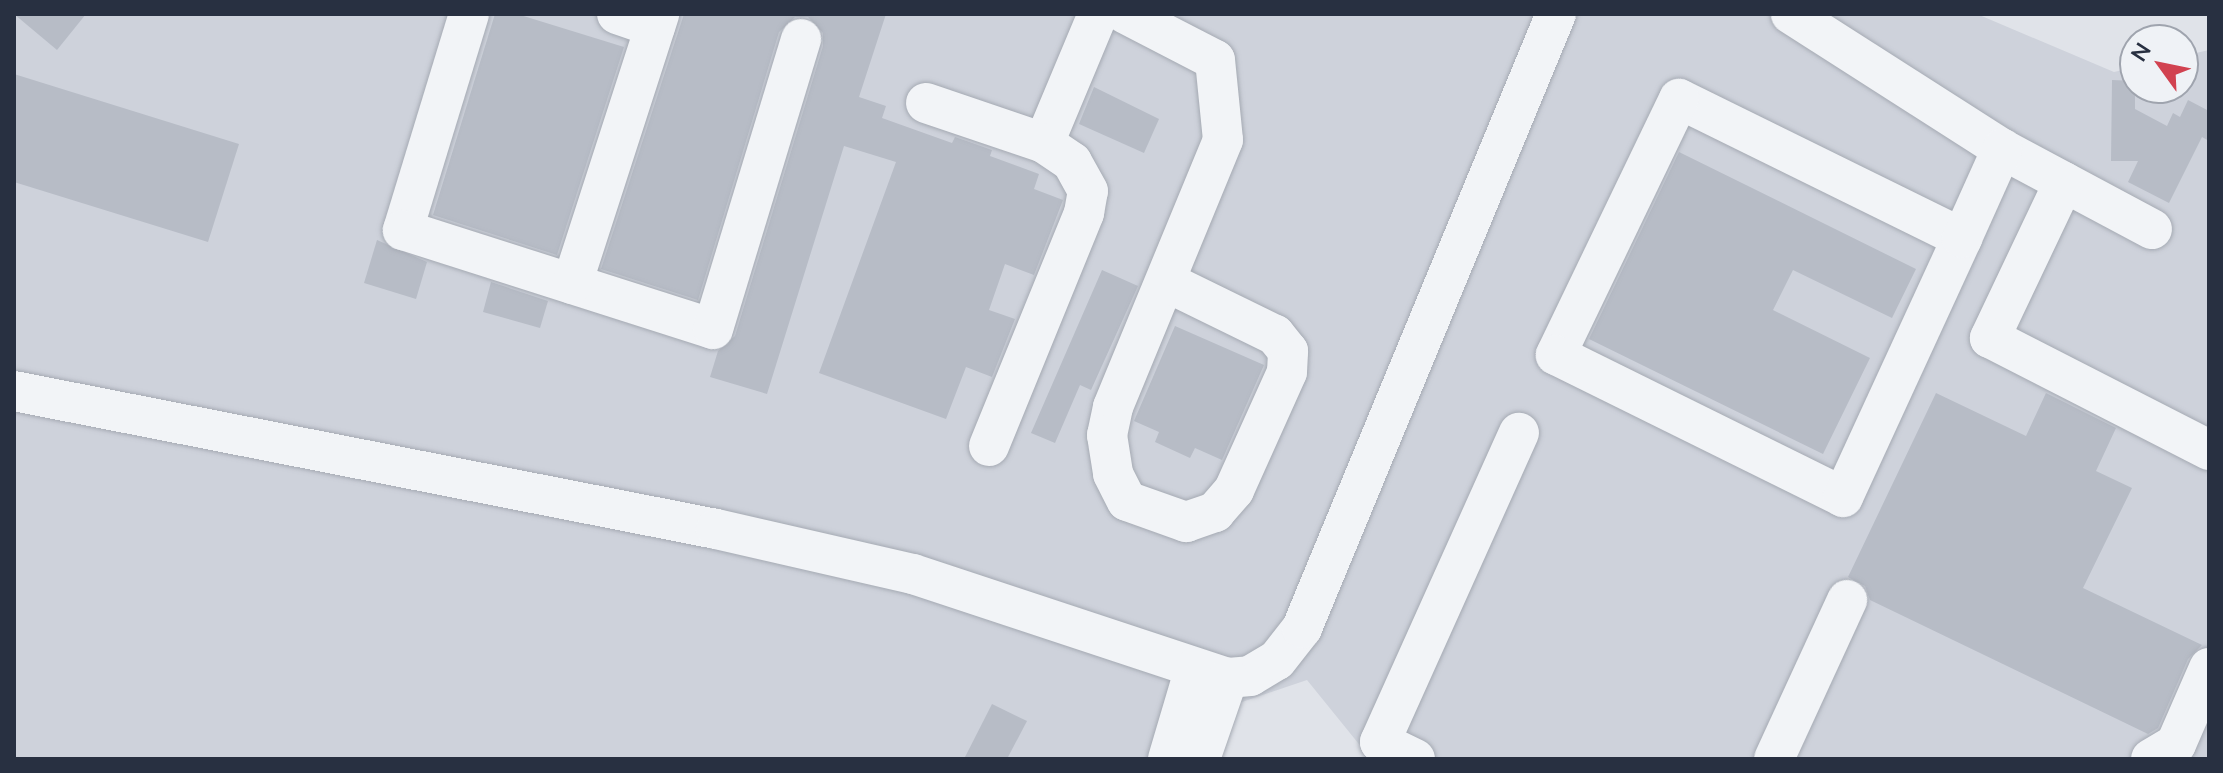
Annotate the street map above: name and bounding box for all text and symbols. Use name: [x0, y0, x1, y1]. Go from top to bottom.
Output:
north arrow: [2119, 24, 2199, 104]
text: N: [2124, 37, 2157, 67]

